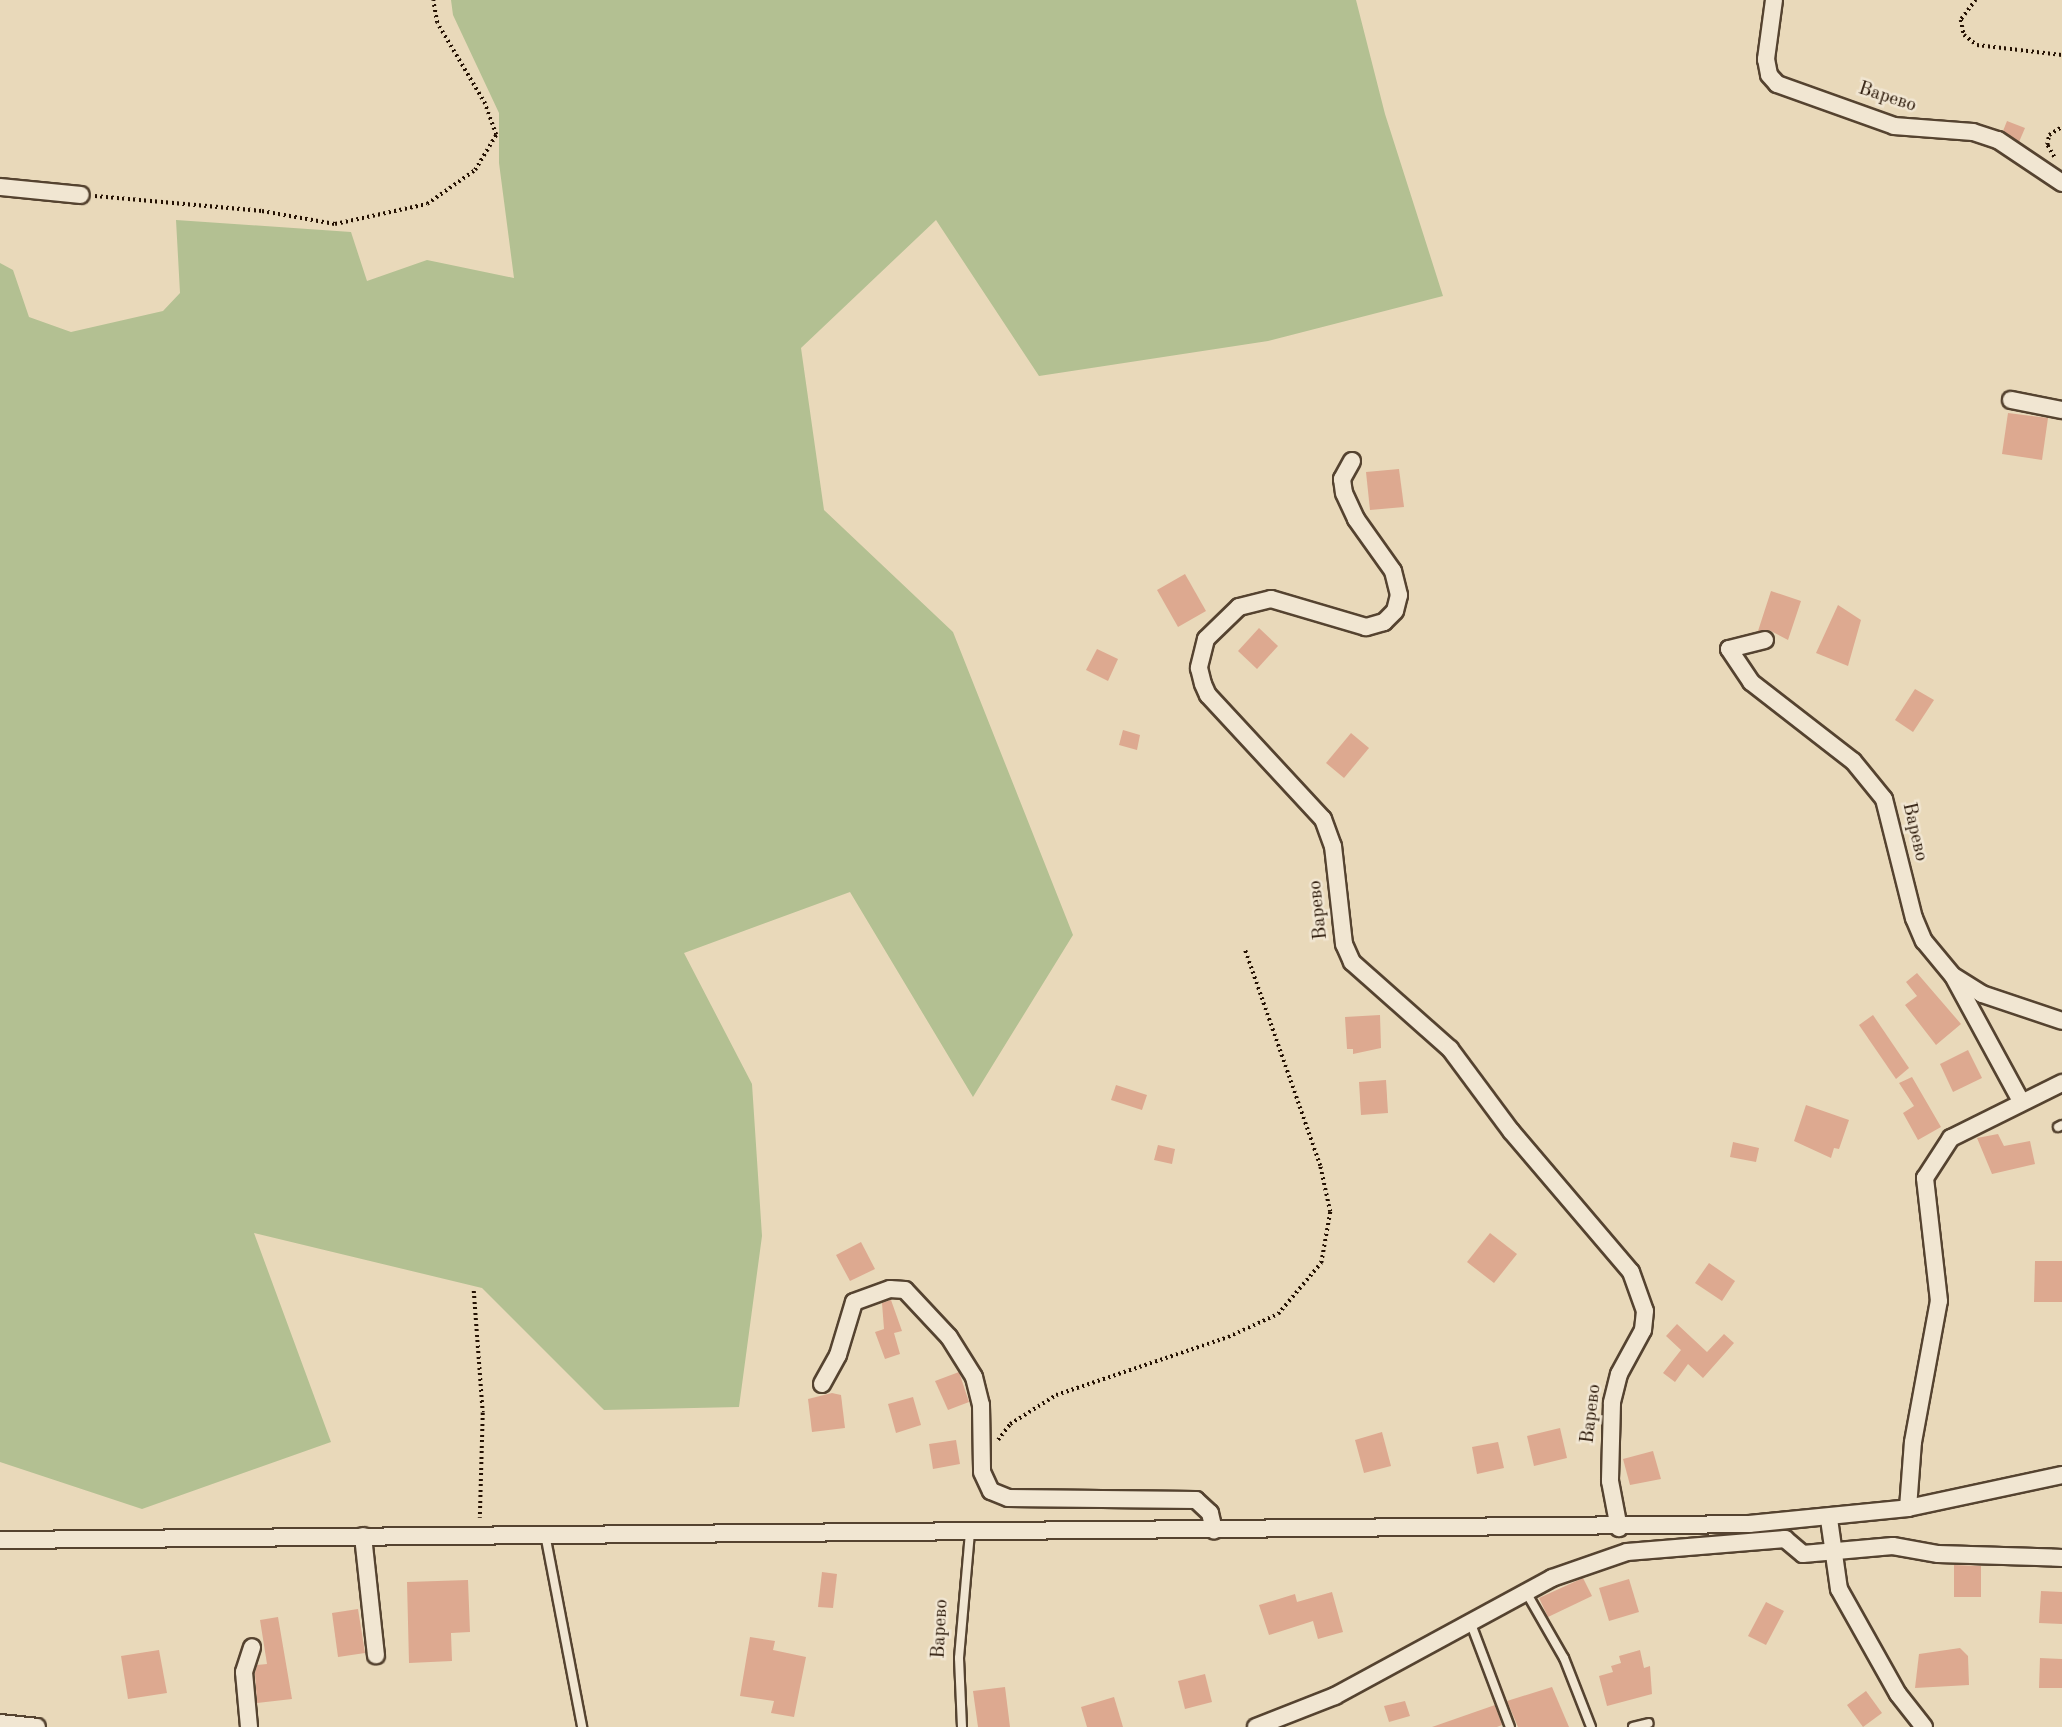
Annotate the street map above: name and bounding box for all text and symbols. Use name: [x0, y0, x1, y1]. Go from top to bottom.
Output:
street label: Варево: [1855, 78, 1919, 118]
street label: Варево: [1896, 800, 1932, 864]
street label: Варево: [1305, 879, 1333, 941]
street label: Варево: [1577, 1383, 1607, 1445]
street label: Варево: [928, 1599, 954, 1659]

